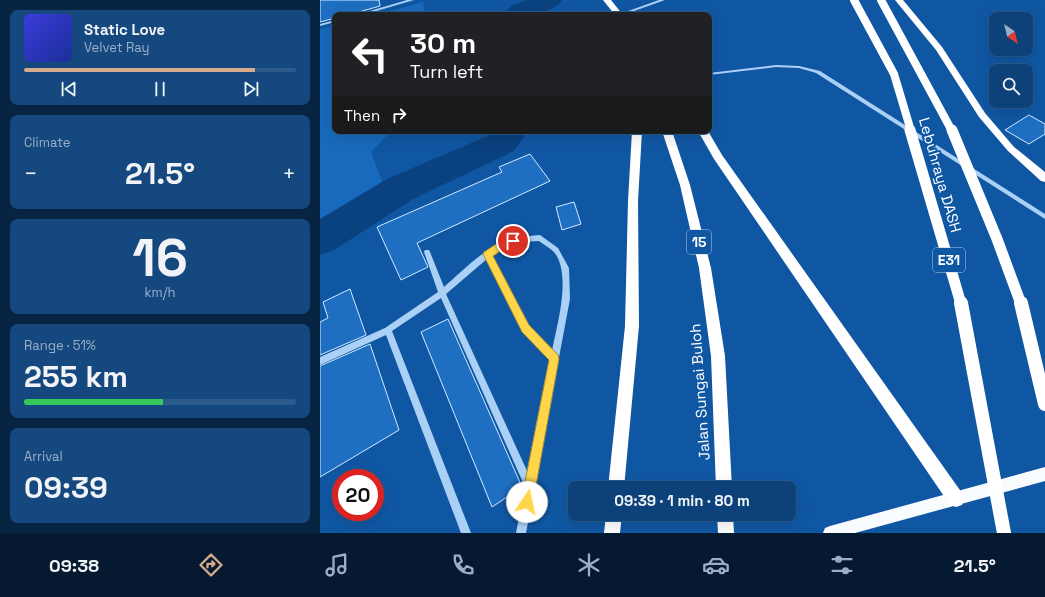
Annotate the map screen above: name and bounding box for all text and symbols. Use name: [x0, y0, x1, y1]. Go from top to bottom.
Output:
north arrow: [989, 12, 1033, 56]
map controls: [989, 12, 1033, 108]
text: Static Love: [84, 20, 165, 39]
text: 30 m: [410, 25, 476, 61]
icon: left: [344, 28, 396, 80]
text: Velvet Ray: [84, 39, 149, 56]
text: Turn left: [410, 60, 483, 83]
button: search: [989, 64, 1033, 108]
icon: previous: [58, 78, 80, 100]
icon: pause: [149, 78, 171, 100]
icon: next: [240, 78, 262, 100]
icon: right: [388, 104, 410, 126]
text: Then: [344, 106, 380, 125]
street label: Lebuhraya DASH: [915, 115, 966, 235]
text: Climate: [24, 134, 70, 151]
text: 21.5°: [125, 154, 195, 193]
text: −: [24, 159, 38, 187]
text: +: [282, 159, 296, 187]
pin: [496, 224, 530, 258]
text: 16: [132, 225, 188, 291]
icon: arrive: [502, 230, 524, 252]
road number: 15: [687, 230, 711, 254]
road number: E31: [933, 248, 965, 272]
text: km/h: [145, 284, 175, 301]
street label: Jalan Sungai Buloh: [685, 323, 714, 461]
text: Range · 51%: [24, 337, 96, 354]
text: 255 km: [24, 357, 128, 396]
text: Arrival: [24, 448, 63, 465]
text: 09:39: [24, 468, 108, 507]
speed limit sign: 20: [332, 469, 384, 521]
position arrow: [506, 481, 548, 523]
text: 09:39 · 1 min · 80 m: [614, 491, 750, 510]
icon: directions: [197, 551, 225, 579]
icon: music: [323, 551, 351, 579]
icon: phone: [449, 551, 477, 579]
icon: climate: [575, 551, 603, 579]
icon: car: [702, 551, 730, 579]
icon: filters: [828, 551, 856, 579]
text: 09:38: [49, 554, 99, 577]
text: 21.5°: [954, 554, 996, 577]

